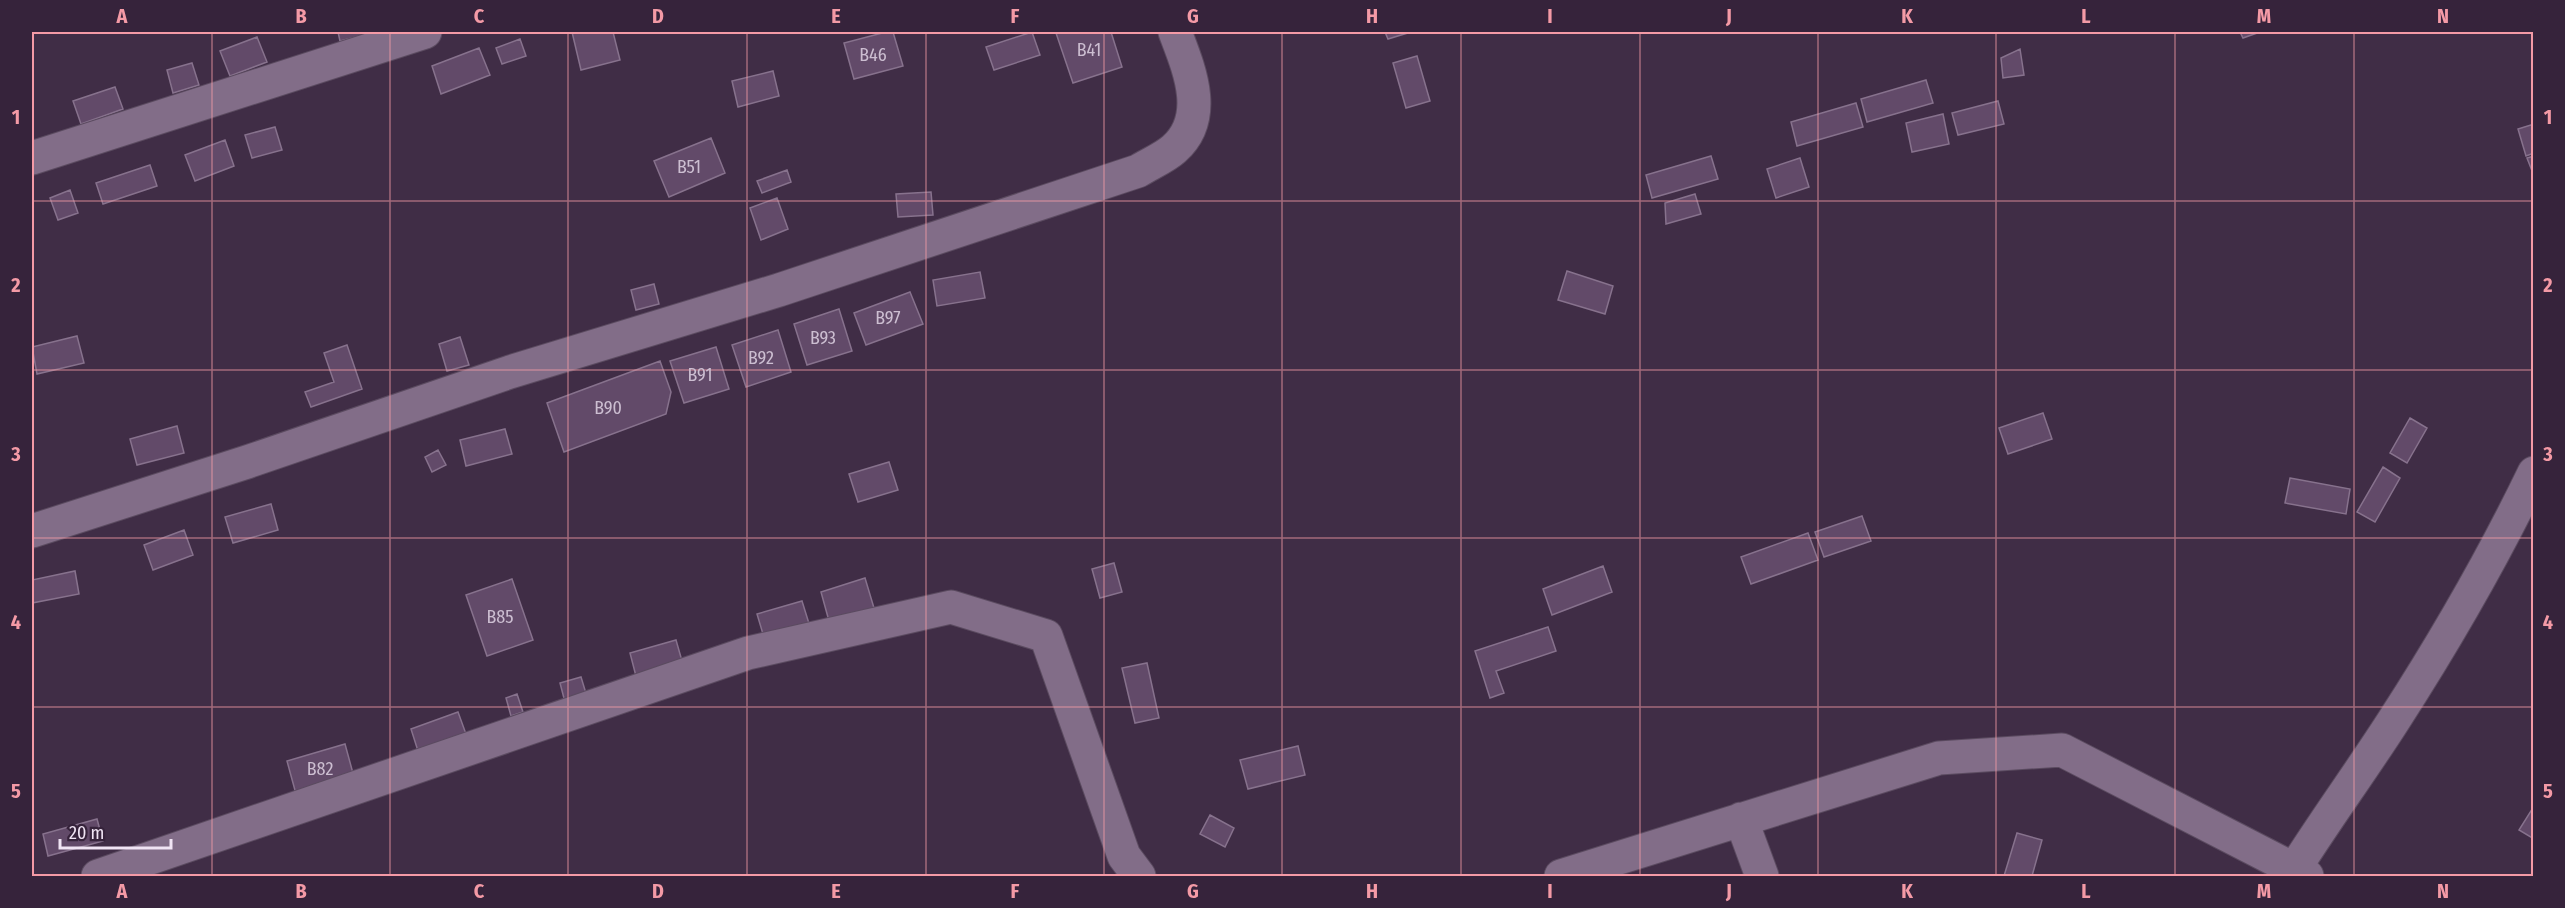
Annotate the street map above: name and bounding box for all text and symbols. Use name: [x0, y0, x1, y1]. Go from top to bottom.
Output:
text: A: [116, 4, 129, 28]
text: B: [295, 4, 307, 28]
text: C: [474, 4, 485, 28]
text: D: [652, 4, 664, 28]
text: E: [831, 4, 841, 28]
text: F: [1011, 4, 1020, 28]
text: G: [1187, 4, 1199, 28]
text: H: [1366, 4, 1378, 28]
text: I: [1547, 4, 1553, 28]
text: J: [1725, 4, 1732, 28]
text: K: [1901, 4, 1913, 28]
text: L: [2081, 4, 2091, 28]
text: M: [2257, 4, 2271, 28]
text: N: [2437, 4, 2449, 28]
house number: B41: [1077, 39, 1101, 61]
house number: B46: [859, 44, 887, 66]
text: 1: [12, 105, 20, 129]
text: 1: [2544, 105, 2552, 129]
house number: B51: [677, 156, 701, 178]
text: 2: [10, 273, 21, 297]
text: 2: [2542, 273, 2553, 297]
house number: B97: [875, 307, 901, 329]
house number: B93: [810, 327, 836, 349]
house number: B92: [748, 347, 774, 369]
house number: B91: [688, 364, 712, 386]
house number: B90: [594, 397, 622, 419]
text: 3: [10, 442, 21, 466]
text: 3: [2542, 442, 2553, 466]
house number: B85: [486, 606, 514, 628]
text: 4: [11, 610, 21, 634]
text: 4: [2543, 610, 2553, 634]
house number: B82: [307, 758, 333, 780]
text: 5: [11, 779, 21, 803]
text: 5: [2543, 779, 2553, 803]
scale bar: [60, 812, 171, 850]
text: 20 m: [69, 822, 104, 844]
text: A: [116, 879, 129, 903]
text: B: [295, 879, 307, 903]
text: C: [474, 879, 485, 903]
text: D: [652, 879, 664, 903]
text: E: [831, 879, 841, 903]
text: F: [1011, 879, 1020, 903]
text: G: [1187, 879, 1199, 903]
text: H: [1366, 879, 1378, 903]
text: I: [1547, 879, 1553, 903]
text: J: [1725, 879, 1732, 903]
text: K: [1901, 879, 1913, 903]
text: L: [2081, 879, 2091, 903]
text: M: [2257, 879, 2271, 903]
text: N: [2437, 879, 2449, 903]

